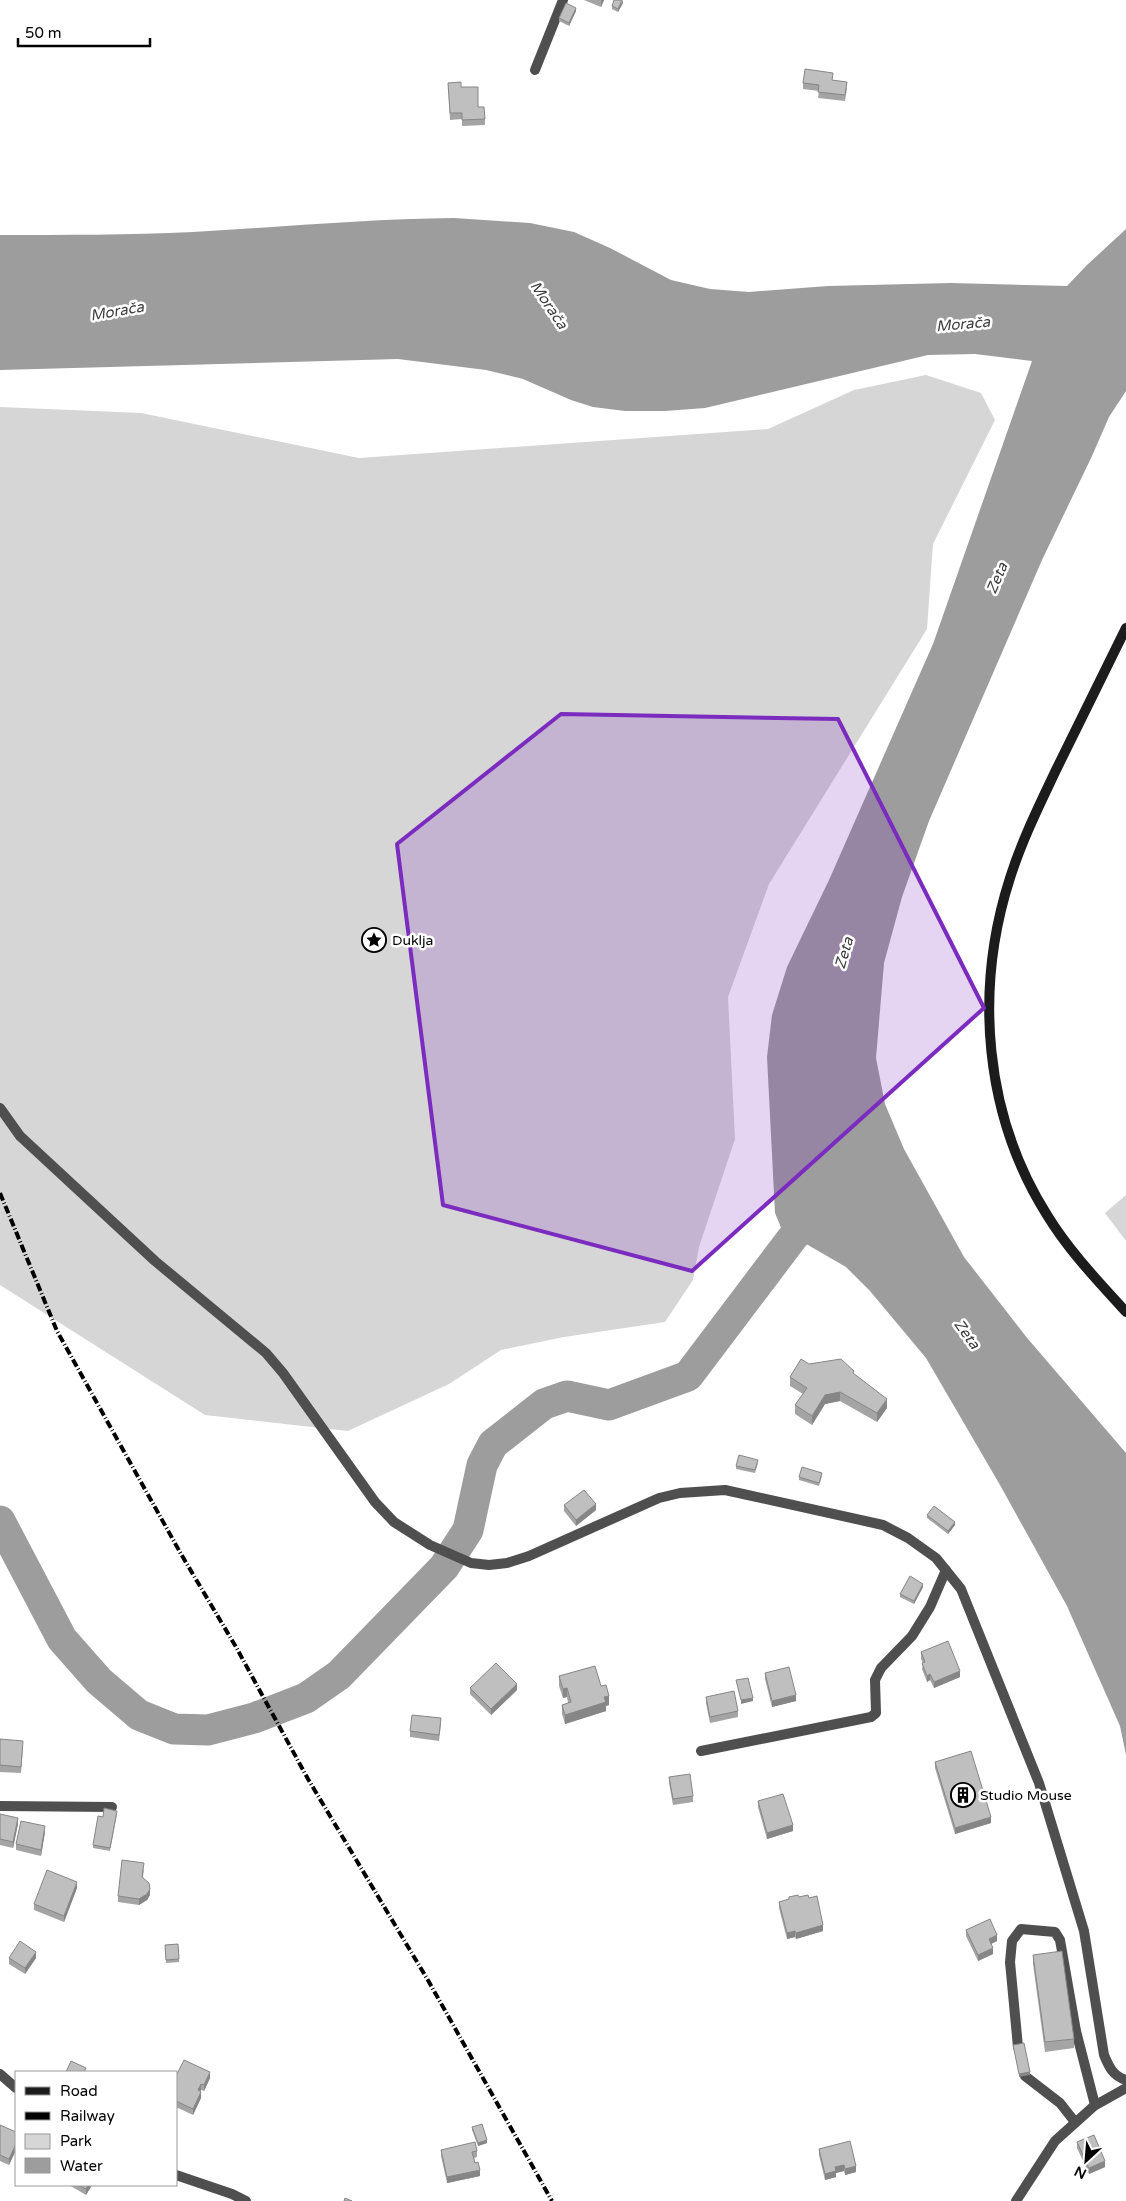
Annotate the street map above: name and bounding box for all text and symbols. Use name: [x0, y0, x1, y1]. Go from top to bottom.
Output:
scale bar: [18, 15, 150, 47]
text: 50 m: [25, 24, 62, 42]
water label: Morača: [526, 278, 572, 333]
water label: Morača: [89, 297, 146, 325]
water label: Morača: [935, 313, 991, 335]
water label: Zeta: [982, 559, 1012, 596]
place icon: Duklja: [361, 927, 387, 953]
place label: Duklja: [392, 932, 433, 949]
water label: Zeta: [831, 934, 857, 971]
water label: Zeta: [950, 1316, 984, 1353]
building icon: Studio Mouse: [950, 1782, 976, 1808]
place label: Studio Mouse: [980, 1787, 1072, 1804]
legend: [15, 2071, 178, 2186]
text: Road: [60, 2082, 98, 2100]
text: Railway: [60, 2107, 115, 2125]
text: Park: [60, 2132, 92, 2150]
north arrow: [1061, 2136, 1111, 2186]
text: Water: [60, 2157, 103, 2175]
text: N: [1072, 2162, 1089, 2182]

